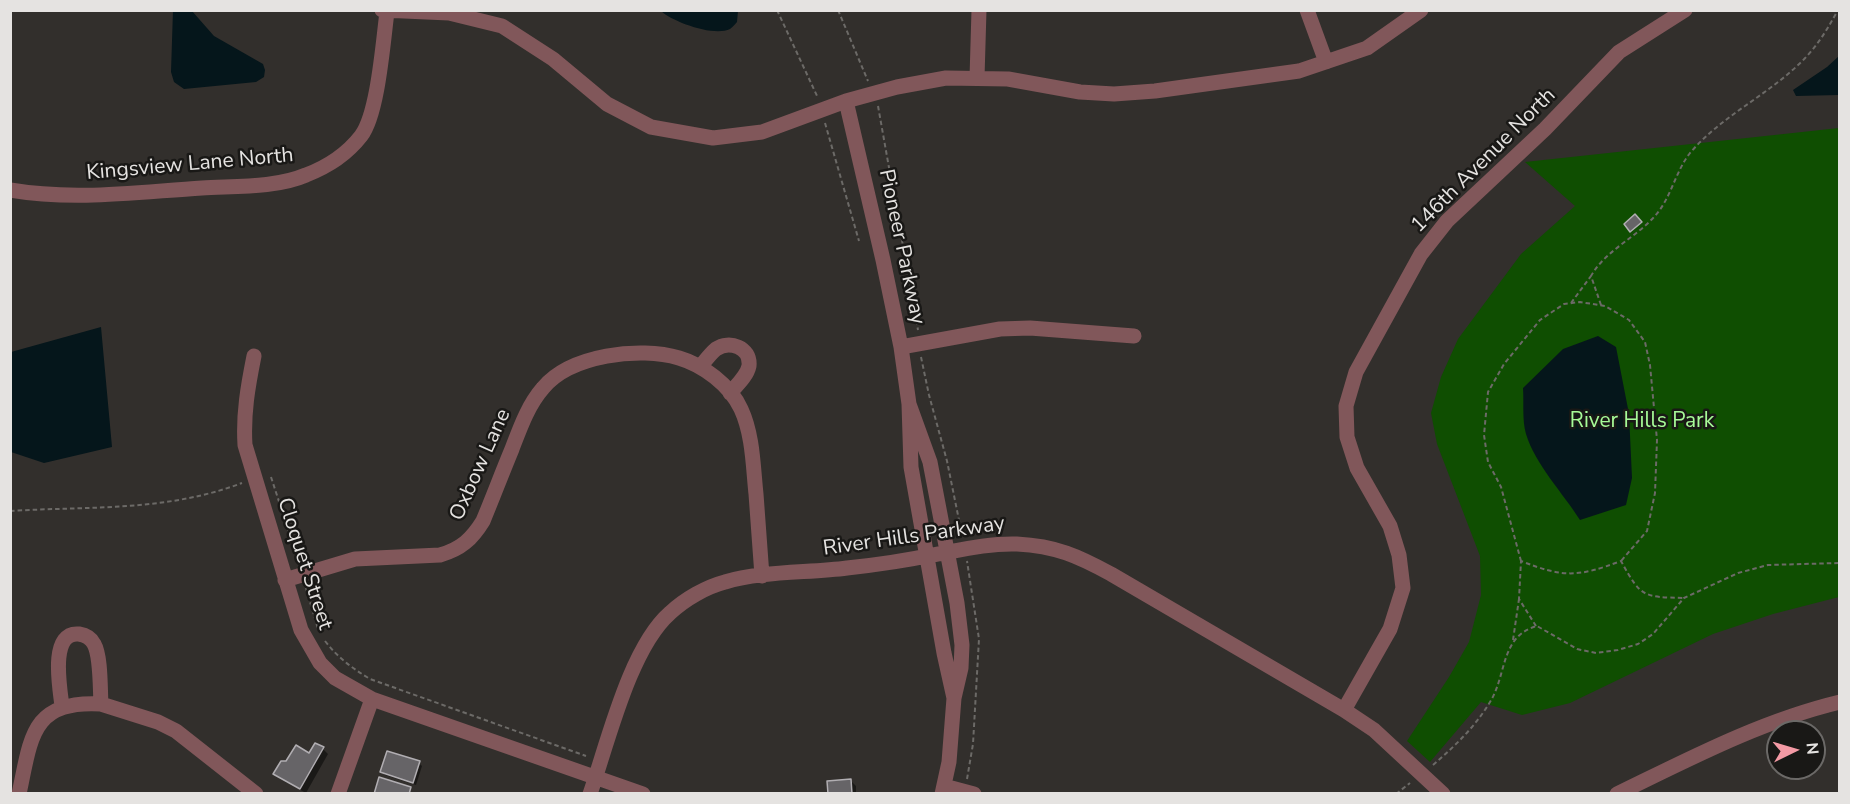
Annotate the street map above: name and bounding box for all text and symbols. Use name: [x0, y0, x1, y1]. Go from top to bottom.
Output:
street label: 146th Avenue North: [1407, 84, 1561, 238]
street label: Kingsview Lane North: [86, 143, 294, 187]
street label: Pioneer Parkway: [872, 167, 930, 327]
street label: Oxbow Lane: [445, 405, 517, 525]
park label: River Hills Park: [1570, 409, 1714, 435]
street label: Cloquet Street: [271, 495, 337, 633]
street label: River Hills Parkway: [822, 512, 1006, 562]
north arrow: [1766, 720, 1826, 780]
text: N: [1800, 742, 1823, 756]

